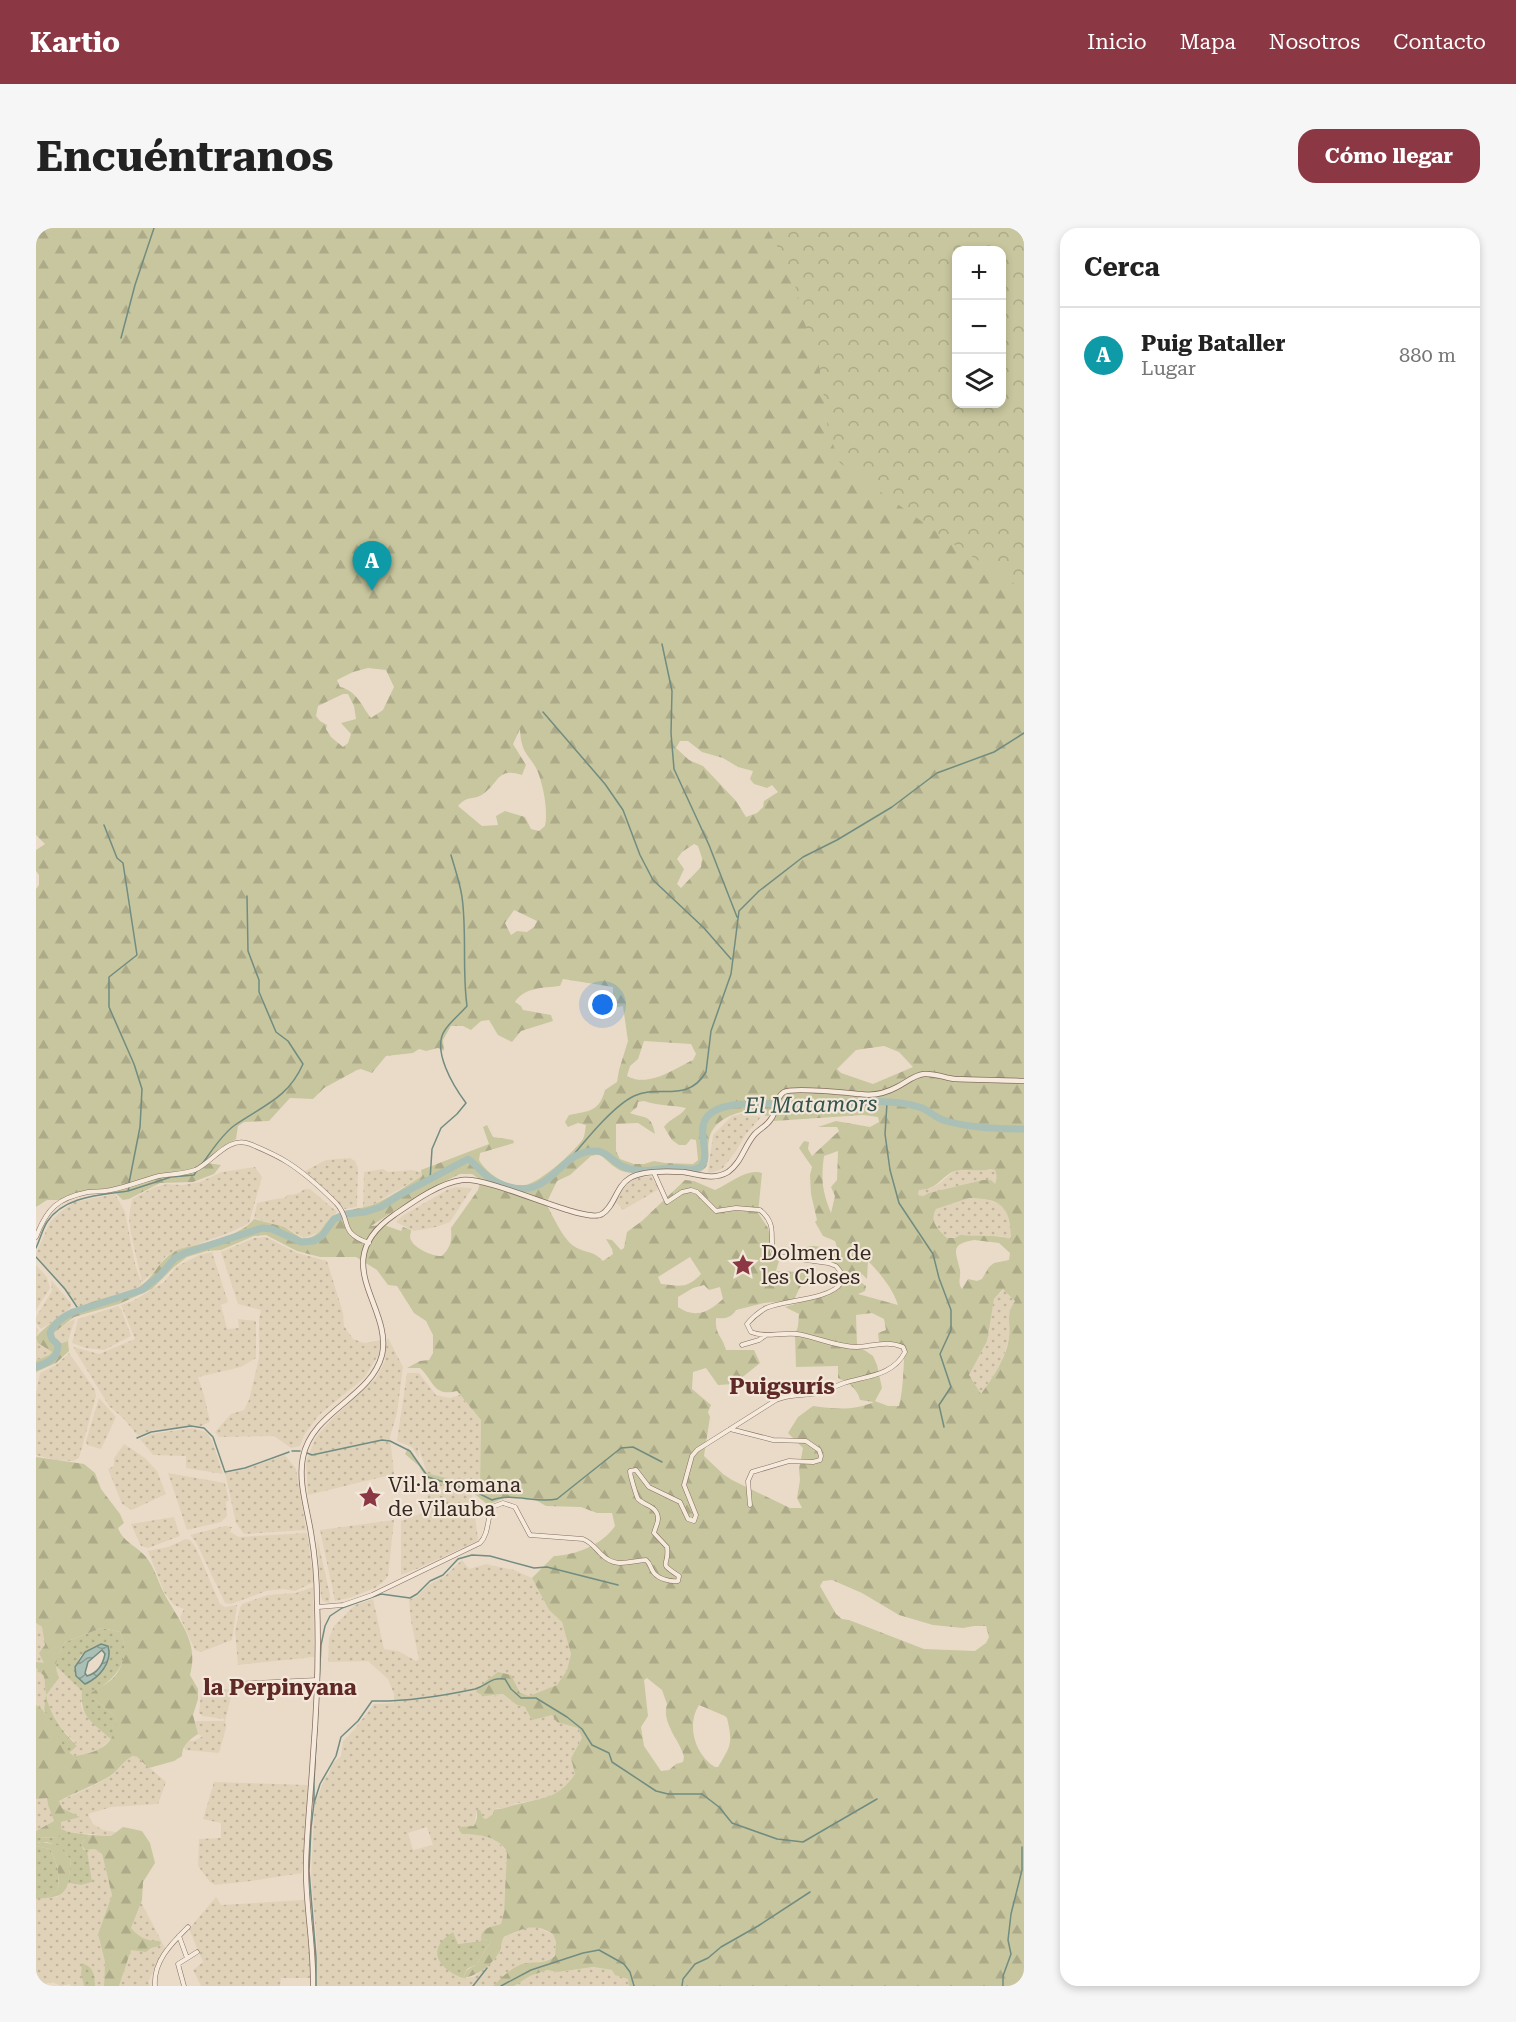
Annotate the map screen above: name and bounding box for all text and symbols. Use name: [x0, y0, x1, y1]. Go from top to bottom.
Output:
text: Kartio: [30, 26, 120, 59]
text: Inicio: [1087, 30, 1147, 54]
text: Mapa: [1180, 30, 1236, 54]
text: Nosotros: [1269, 30, 1360, 54]
text: Contacto: [1393, 30, 1486, 54]
button: Cómo llegar: [1298, 129, 1480, 183]
text: Encuéntranos: [36, 132, 334, 181]
map controls: [952, 246, 1006, 408]
button: +: [952, 246, 1006, 300]
text: Cerca: [1084, 252, 1160, 282]
button: −: [952, 300, 1006, 354]
text: Puig Bataller: [1141, 331, 1286, 356]
text: A: [1096, 343, 1111, 367]
text: 880 m: [1399, 343, 1456, 367]
button: layers: [952, 354, 1006, 408]
text: Lugar: [1141, 356, 1196, 380]
pin: A: [352, 542, 392, 591]
your location: [588, 990, 617, 1019]
water label: El Matamors: [743, 1091, 878, 1118]
place label: Dolmen de les Closes: [761, 1241, 871, 1289]
place icon: Dolmen de les Closes: [730, 1252, 756, 1278]
district label: Puigsurís: [729, 1374, 835, 1399]
place label: Vil·la romana de Vilauba: [388, 1473, 522, 1521]
place icon: Vil·la romana de Vilauba: [357, 1484, 383, 1510]
district label: la Perpinyana: [203, 1675, 357, 1700]

